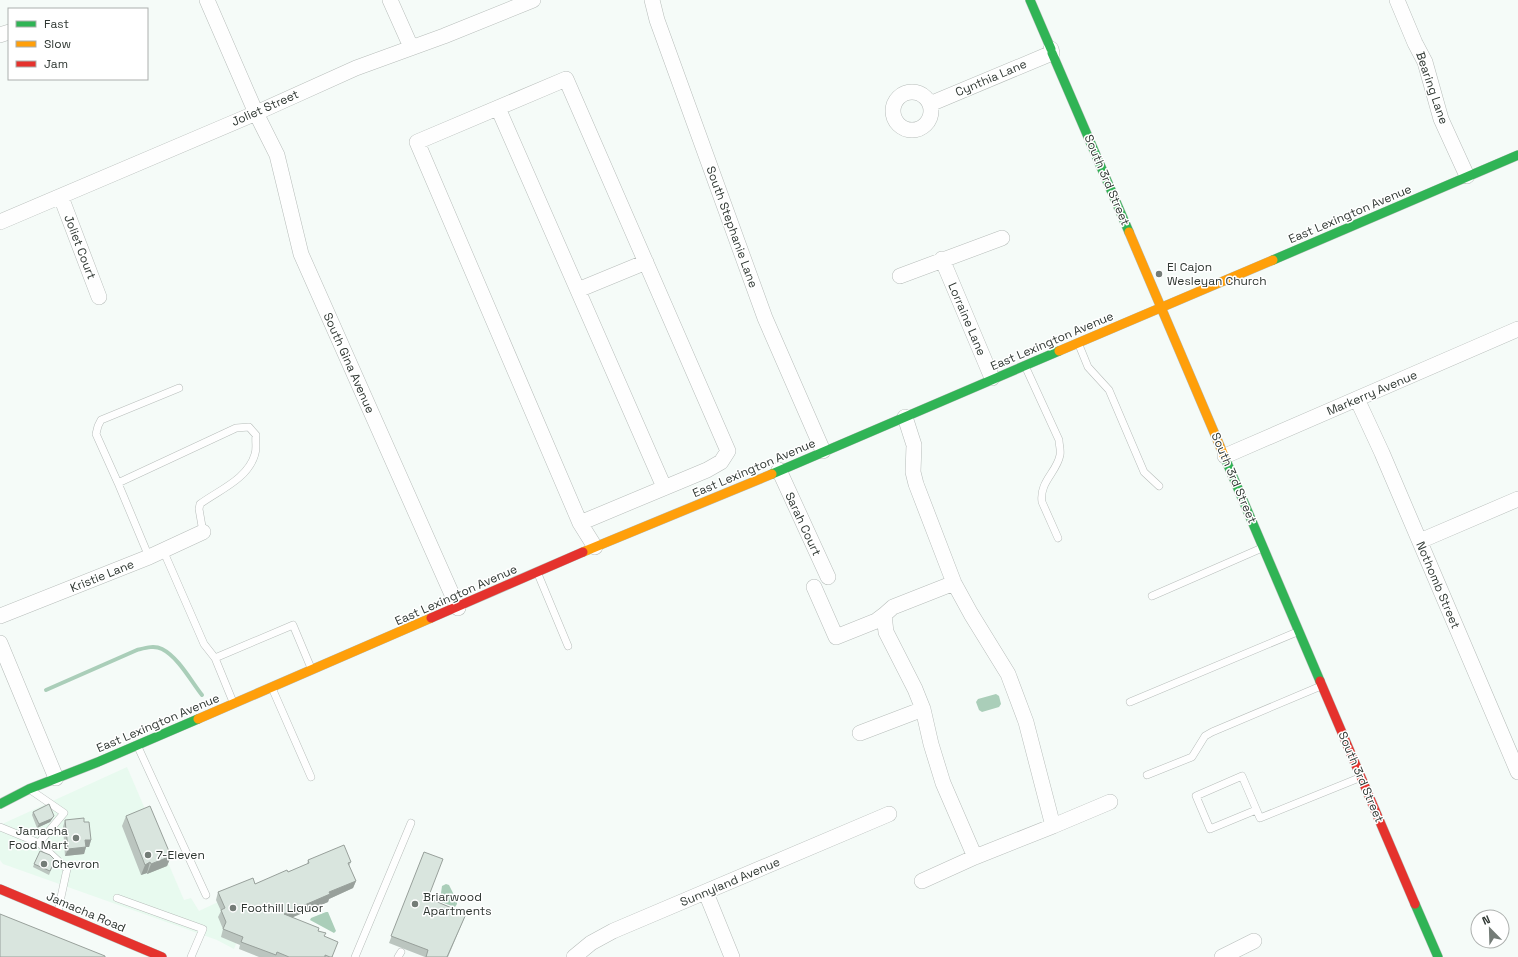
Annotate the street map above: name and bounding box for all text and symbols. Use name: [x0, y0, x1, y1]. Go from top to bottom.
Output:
legend: [8, 8, 148, 80]
text: Fast: [44, 16, 69, 32]
text: Slow: [44, 36, 71, 52]
street label: Bearing Lane: [1412, 50, 1452, 126]
text: Jam: [44, 56, 68, 72]
street label: Cynthia Lane: [953, 56, 1029, 100]
street label: Joliet Street: [229, 86, 301, 130]
street label: South 3rd Street: [1081, 132, 1133, 228]
street label: South Stephanie Lane: [703, 164, 761, 290]
street label: East Lexington Avenue: [1286, 181, 1414, 247]
street label: Joliet Court: [60, 212, 100, 282]
place label: El Cajon Wesleyan Church: [1167, 259, 1267, 289]
marker: El Cajon Wesleyan Church: [1154, 269, 1164, 279]
street label: Lorraine Lane: [944, 280, 990, 358]
street label: East Lexington Avenue: [988, 308, 1116, 374]
street label: South Gina Avenue: [320, 310, 378, 416]
street label: Markerry Avenue: [1324, 367, 1420, 419]
street label: South 3rd Street: [1208, 430, 1260, 526]
street label: East Lexington Avenue: [690, 435, 818, 501]
street label: Sarah Court: [781, 490, 825, 558]
street label: Nothomb Street: [1412, 539, 1464, 631]
street label: Kristie Lane: [68, 556, 136, 596]
street label: East Lexington Avenue: [392, 561, 520, 629]
street label: East Lexington Avenue: [94, 690, 222, 756]
street label: South 3rd Street: [1335, 729, 1387, 825]
place label: Jamacha Food Mart: [9, 823, 68, 853]
marker: Jamacha Food Mart: [71, 833, 81, 843]
place label: 7-Eleven: [156, 847, 205, 863]
marker: 7-Eleven: [143, 850, 153, 860]
street label: Sunnyland Avenue: [678, 854, 782, 910]
place label: Chevron: [52, 856, 99, 872]
marker: Chevron: [39, 859, 49, 869]
street label: Jamacha Road: [44, 888, 128, 936]
place label: Briarwood Apartments: [423, 889, 492, 919]
marker: Briarwood Apartments: [410, 899, 420, 909]
place label: Foothill Liquor: [241, 900, 324, 916]
marker: Foothill Liquor: [228, 903, 238, 913]
north arrow: [1470, 909, 1510, 949]
text: N: [1480, 912, 1492, 928]

